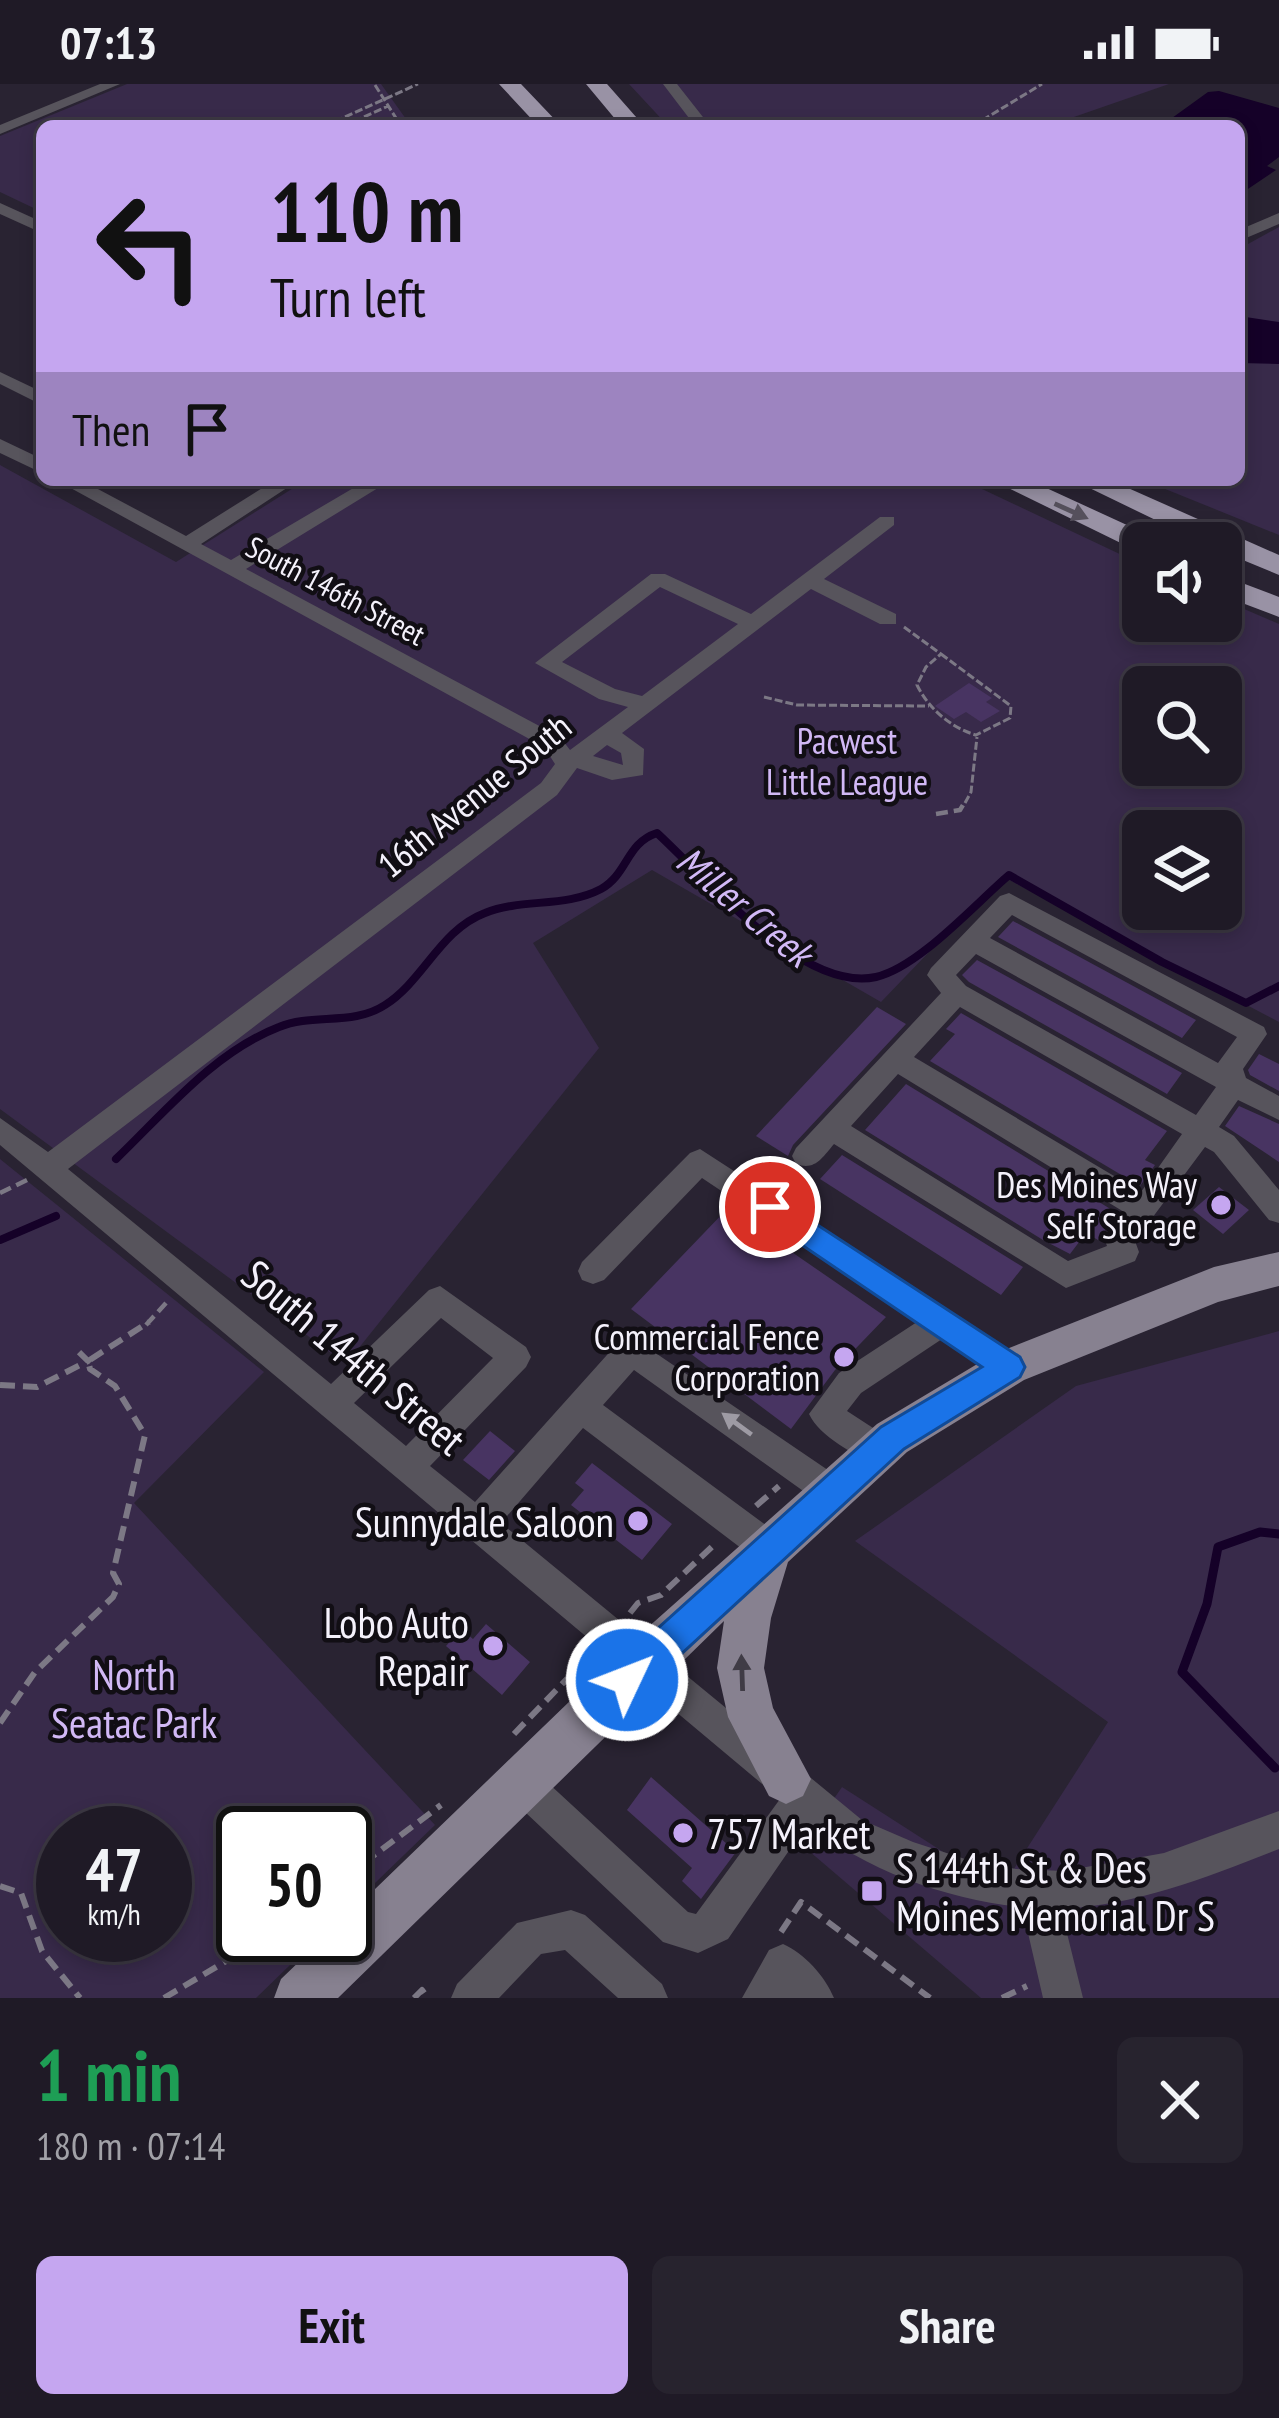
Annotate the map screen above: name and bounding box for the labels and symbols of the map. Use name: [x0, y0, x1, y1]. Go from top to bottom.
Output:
one-way arrow: [1054, 502, 1089, 522]
street label: South 146th Street: [240, 527, 433, 654]
street label: 16th Avenue South: [368, 703, 580, 887]
park label: Pacwest Little League: [766, 717, 928, 805]
water label: Miller Creek: [667, 835, 827, 981]
pin: [719, 1156, 821, 1258]
place label: Des Moines Way Self Storage: [996, 1161, 1197, 1249]
marker: Des Moines Way Self Storage: [1208, 1192, 1234, 1218]
street label: South 144th Street: [231, 1247, 478, 1467]
place label: Commercial Fence Corporation: [594, 1313, 820, 1401]
marker: Commercial Fence Corporation: [831, 1344, 857, 1370]
one-way arrow: [721, 1413, 753, 1436]
place label: Sunnydale Saloon: [355, 1494, 614, 1549]
marker: Sunnydale Saloon: [625, 1508, 651, 1534]
place label: Lobo Auto Repair: [324, 1595, 469, 1698]
position arrow: [564, 1617, 690, 1743]
marker: Lobo Auto Repair: [480, 1633, 506, 1659]
park label: North Seatac Park: [51, 1647, 217, 1750]
one-way arrow: [732, 1653, 751, 1691]
speed limit sign: 50: [216, 1806, 372, 1962]
place label: 757 Market: [707, 1806, 871, 1861]
marker: 757 Market: [670, 1820, 696, 1846]
place label: S 144th St & Des Moines Memorial Dr S: [896, 1840, 1215, 1943]
marker: S 144th St & Des Moines Memorial Dr S: [859, 1878, 885, 1904]

